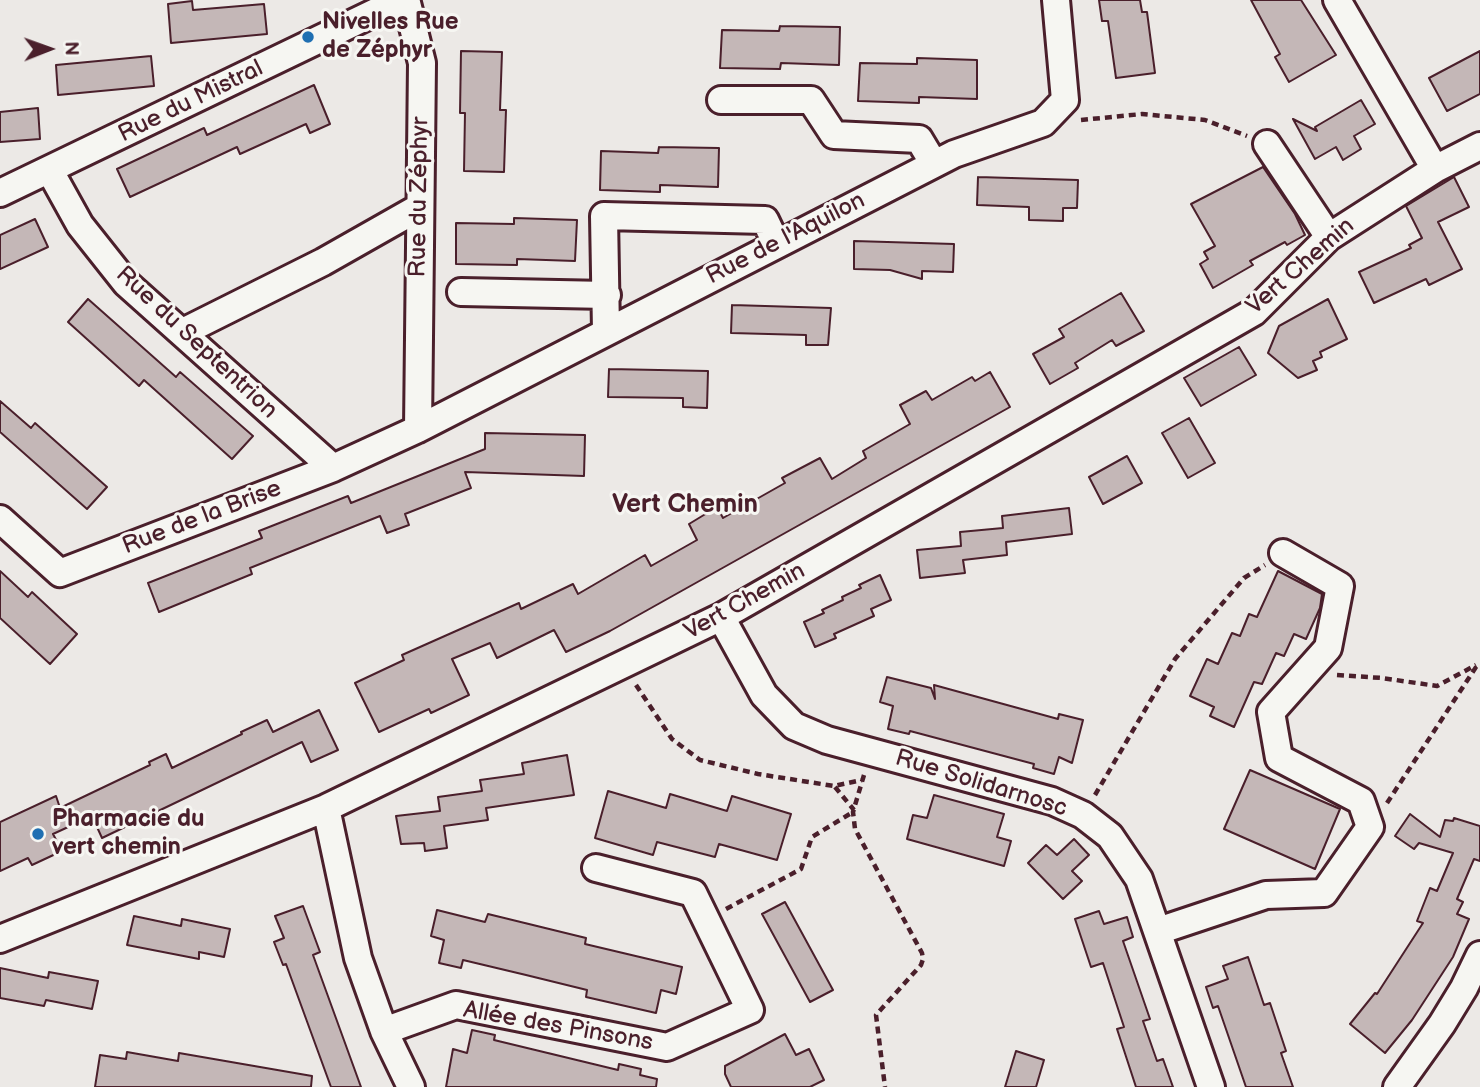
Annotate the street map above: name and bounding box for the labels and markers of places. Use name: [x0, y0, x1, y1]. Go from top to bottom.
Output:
place label: Nivelles Rue de Zéphyr: [322, 9, 458, 65]
marker: Nivelles Rue de Zéphyr: [300, 29, 316, 45]
place label: Pharmacie du vert chemin: [52, 806, 204, 862]
marker: Pharmacie du vert chemin: [30, 826, 46, 842]

